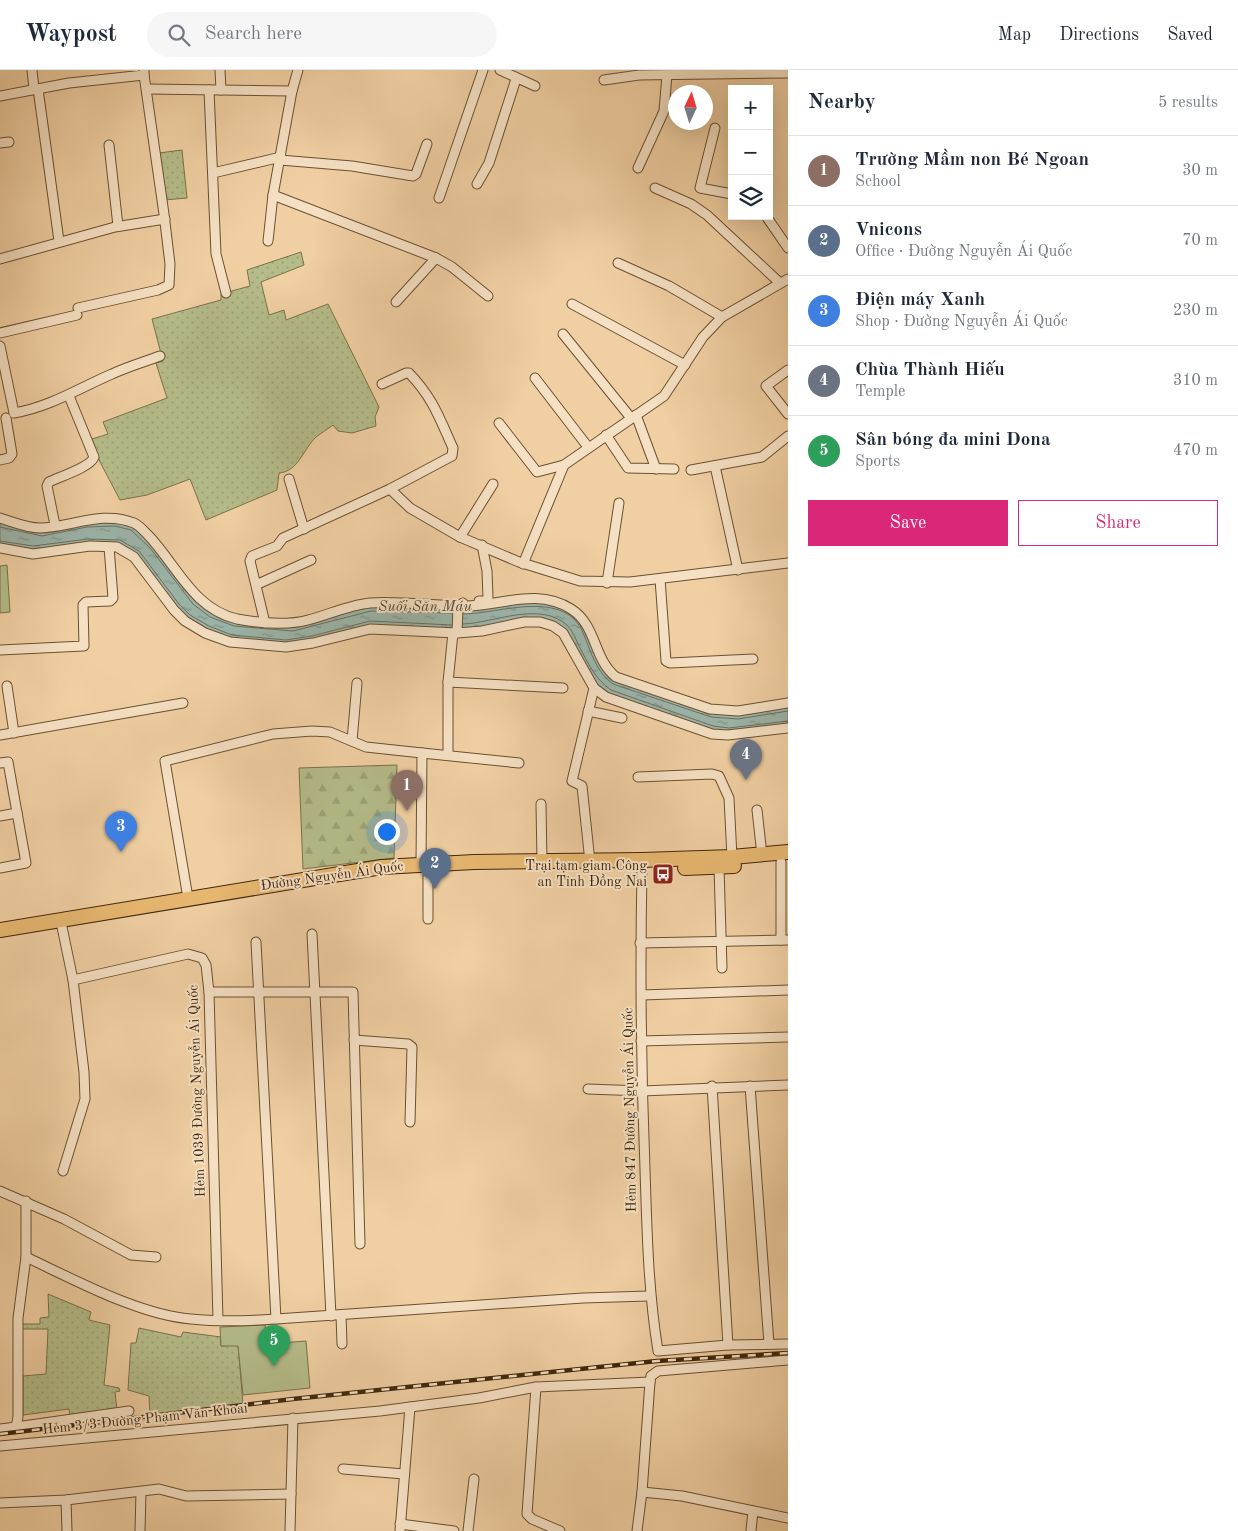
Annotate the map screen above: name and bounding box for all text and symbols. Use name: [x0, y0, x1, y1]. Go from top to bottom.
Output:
search box: [147, 12, 497, 57]
icon: search: [165, 21, 193, 49]
text: Waypost: [25, 23, 117, 47]
text: Search here: [205, 25, 302, 44]
text: Map: [998, 26, 1031, 44]
text: Directions: [1059, 26, 1139, 44]
text: Saved: [1167, 26, 1213, 44]
north arrow: [668, 85, 713, 130]
map controls: [728, 85, 773, 220]
button: +: [728, 85, 773, 130]
text: Nearby: [808, 92, 876, 113]
text: 5 results: [1158, 95, 1218, 111]
button: −: [728, 130, 773, 175]
text: Trường Mầm non Bé Ngoan: [855, 151, 1089, 170]
text: 1: [819, 163, 829, 179]
text: 30 m: [1182, 163, 1218, 179]
text: School: [855, 174, 901, 190]
button: layers: [728, 175, 773, 220]
text: Vnicons: [855, 221, 922, 240]
text: 2: [819, 233, 829, 249]
text: 70 m: [1182, 233, 1218, 249]
text: Office · Đường Nguyễn Ái Quốc: [855, 244, 1072, 260]
text: Điện máy Xanh: [855, 291, 985, 310]
text: 3: [819, 303, 829, 319]
text: 230 m: [1173, 303, 1218, 319]
text: Shop · Đường Nguyễn Ái Quốc: [855, 314, 1068, 330]
text: Chùa Thành Hiếu: [855, 361, 1005, 380]
text: 4: [819, 373, 829, 389]
text: 310 m: [1173, 373, 1218, 389]
text: Temple: [855, 384, 905, 400]
text: Sân bóng đa mini Dona: [855, 431, 1051, 450]
text: 5: [819, 443, 829, 459]
text: 470 m: [1173, 443, 1218, 459]
text: Sports: [855, 454, 900, 470]
button: Save: [808, 500, 1008, 546]
button: Share: [1018, 500, 1218, 546]
water label: Suối Săn Máu: [378, 600, 473, 615]
pin: 4: [730, 739, 762, 780]
pin: 1: [391, 770, 423, 811]
pin: 3: [105, 811, 137, 852]
your location: [374, 819, 400, 845]
pin: 2: [419, 848, 451, 889]
street label: Đường Nguyễn Ái Quốc: [259, 856, 404, 893]
place label: Trại tạm giam Công an Tỉnh Đồng Nai: [525, 859, 647, 889]
bus stop icon: Trại tạm giam Công an Tỉnh Đồng Nai: [651, 862, 675, 886]
street label: Hẻm 1039 Đường Nguyễn Ái Quốc: [183, 984, 208, 1198]
street label: Hẻm 847 Đường Nguyễn Ái Quốc: [618, 1008, 639, 1212]
pin: 5: [258, 1325, 290, 1366]
street label: Hẻm 3/3 Đường Phạm Văn Khoai: [42, 1401, 249, 1437]

